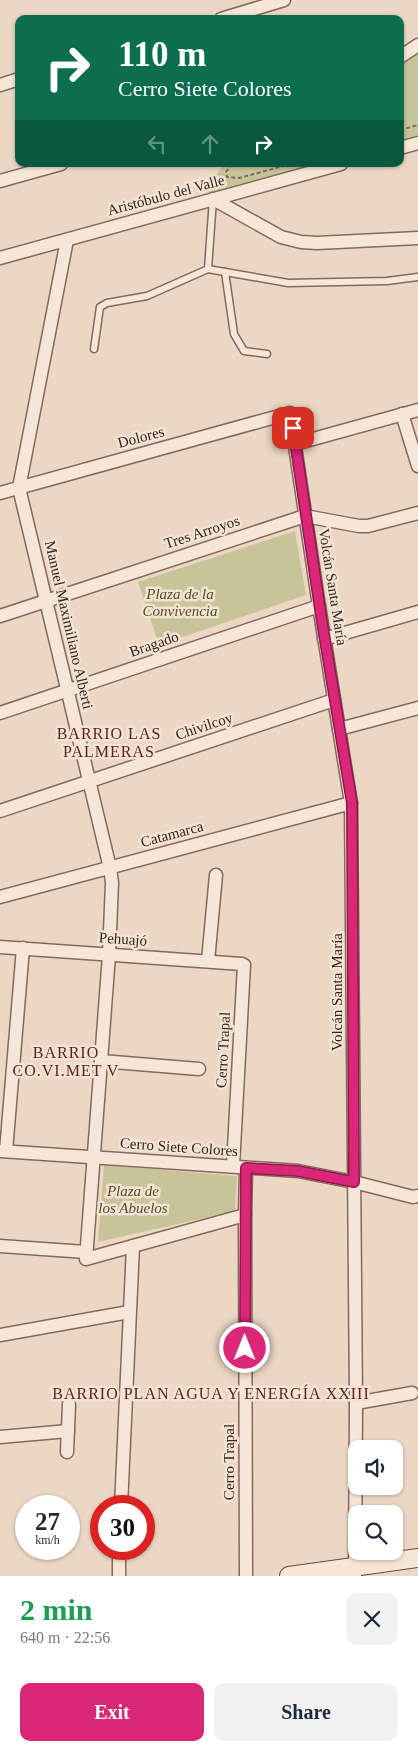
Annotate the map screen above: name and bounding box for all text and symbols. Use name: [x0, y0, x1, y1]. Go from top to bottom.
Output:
icon: right: [35, 35, 100, 100]
text: 110 m: [118, 35, 206, 74]
text: Cerro Siete Colores: [118, 76, 292, 101]
icon: left: [143, 130, 171, 158]
icon: ahead: [196, 130, 224, 158]
icon: right: [249, 130, 277, 158]
street label: Aristóbulo del Valle: [106, 172, 227, 218]
pin: [272, 407, 314, 449]
icon: arrive: [279, 414, 307, 442]
street label: Dolores: [116, 423, 166, 451]
street label: Tres Arroyos: [162, 512, 242, 552]
street label: Volcán Santa María: [316, 527, 350, 647]
street label: Manuel Maximiliano Alberti: [42, 539, 96, 711]
park label: Plaza de la Convivencia: [143, 586, 217, 619]
street label: Bragado: [127, 628, 181, 660]
street label: Chivilcoy: [173, 709, 235, 743]
district label: BARRIO LAS PALMERAS: [57, 725, 161, 760]
street label: Catamarca: [139, 818, 205, 850]
street label: Pehuajó: [98, 929, 148, 949]
street label: Volcán Santa María: [329, 933, 345, 1051]
street label: Cerro Trapal: [213, 1012, 233, 1088]
district label: BARRIO CO.VI.MET V: [13, 1044, 119, 1079]
street label: Cerro Siete Colores: [119, 1135, 239, 1159]
park label: Plaza de los Abuelos: [98, 1183, 168, 1216]
position arrow: [218, 1321, 270, 1373]
district label: BARRIO PLAN AGUA Y ENERGÍA XXIII: [52, 1384, 370, 1402]
street label: Cerro Trapal: [221, 1424, 237, 1500]
map controls: [348, 1440, 403, 1560]
button: sound: [348, 1440, 403, 1495]
speed limit sign: 30: [90, 1495, 155, 1560]
button: search: [348, 1505, 403, 1560]
text: 27: [35, 1508, 60, 1535]
text: km/h: [35, 1533, 60, 1547]
text: 2 min: [20, 1593, 93, 1626]
button: close: [346, 1593, 398, 1645]
text: 640 m · 22:56: [20, 1629, 110, 1646]
button: Exit: [20, 1683, 204, 1741]
button: Share: [214, 1683, 398, 1741]

